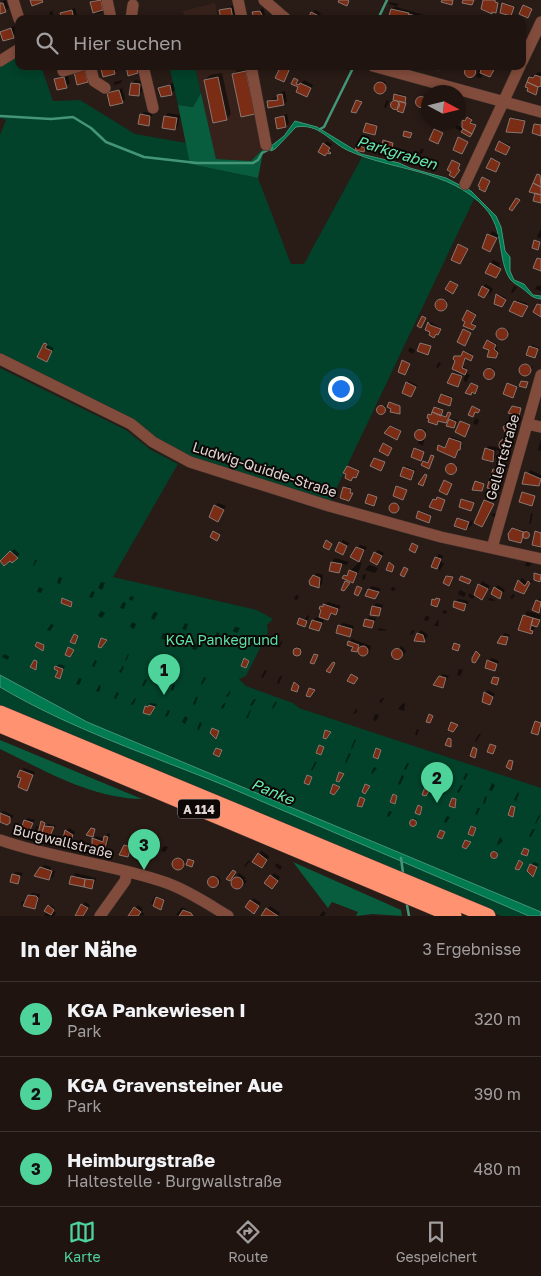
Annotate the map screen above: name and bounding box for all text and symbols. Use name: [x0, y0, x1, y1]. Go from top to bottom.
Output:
search box: [15, 15, 526, 70]
icon: search: [33, 29, 61, 57]
text: Hier suchen: [73, 31, 182, 54]
north arrow: [421, 85, 466, 130]
water label: Parkgraben: [355, 131, 440, 174]
your location: [328, 376, 354, 402]
street label: Gellertstraße: [482, 412, 522, 502]
street label: Ludwig-Quidde-Straße: [191, 438, 339, 500]
park label: KGA Pankegrund: [166, 631, 278, 648]
pin: 1: [148, 654, 180, 695]
pin: 2: [421, 762, 453, 803]
water label: Panke: [249, 774, 298, 808]
road number: A 114: [178, 800, 220, 819]
street label: Burgwallstraße: [11, 820, 115, 862]
pin: 3: [128, 829, 160, 870]
text: In der Nähe: [20, 936, 137, 962]
text: 3 Ergebnisse: [422, 939, 521, 959]
text: KGA Pankewiesen I: [67, 998, 246, 1021]
text: 1: [32, 1009, 40, 1029]
text: 320 m: [474, 1009, 521, 1029]
text: Park: [67, 1021, 102, 1041]
text: KGA Gravensteiner Aue: [67, 1073, 283, 1096]
text: 2: [31, 1084, 41, 1104]
text: 390 m: [474, 1084, 521, 1104]
text: Park: [67, 1096, 102, 1116]
text: Heimburgstraße: [67, 1148, 215, 1171]
text: 3: [31, 1159, 41, 1179]
text: 480 m: [473, 1159, 521, 1179]
text: Haltestelle · Burgwallstraße: [67, 1171, 282, 1191]
tab: Karte: [64, 1218, 101, 1265]
tab: Route: [228, 1218, 268, 1265]
tab: Gespeichert: [396, 1218, 477, 1265]

